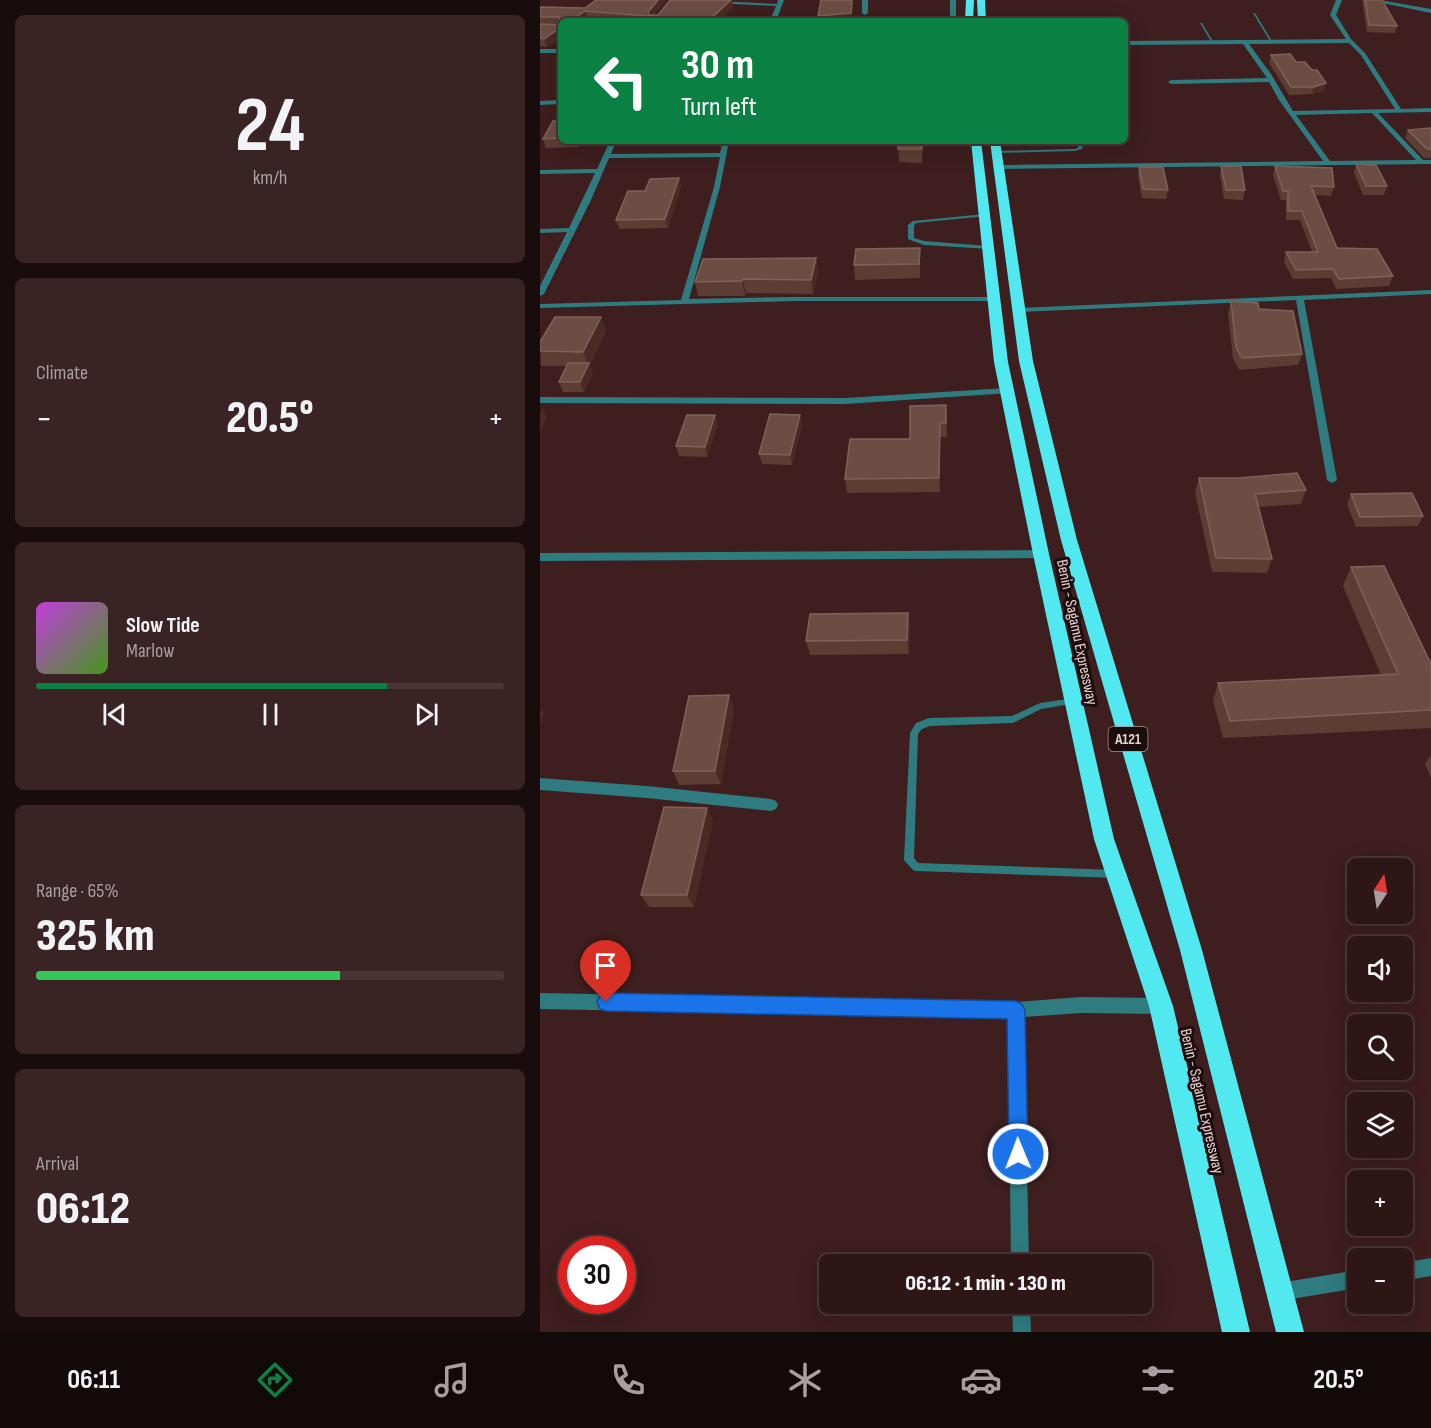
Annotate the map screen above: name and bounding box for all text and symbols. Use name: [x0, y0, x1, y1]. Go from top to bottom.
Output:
text: 30 m: [681, 40, 754, 91]
icon: left: [582, 42, 660, 120]
text: 24: [235, 80, 305, 173]
text: Turn left: [681, 91, 757, 123]
text: km/h: [253, 166, 287, 190]
text: Climate: [36, 361, 88, 385]
text: 20.5°: [226, 391, 314, 446]
text: −: [36, 399, 52, 439]
text: +: [488, 399, 504, 439]
street label: Benin - Sagamu Expressway: [1052, 558, 1101, 707]
text: Slow Tide: [126, 612, 200, 639]
text: Marlow: [126, 639, 174, 663]
icon: previous: [98, 698, 131, 731]
icon: pause: [254, 698, 287, 731]
icon: next: [410, 698, 443, 731]
road number: A121: [1108, 727, 1148, 751]
north arrow: [1347, 858, 1413, 924]
map controls: [1347, 858, 1413, 1314]
text: Range · 65%: [36, 879, 119, 903]
text: 325 km: [36, 909, 155, 964]
button: sound: [1347, 936, 1413, 1002]
pin: [580, 940, 631, 1002]
icon: arrive: [589, 949, 622, 982]
button: search: [1347, 1014, 1413, 1080]
street label: Benin - Sagamu Expressway: [1176, 1027, 1227, 1176]
button: layers: [1347, 1092, 1413, 1158]
position arrow: [986, 1122, 1050, 1186]
text: Arrival: [36, 1152, 79, 1176]
button: +: [1347, 1170, 1413, 1236]
text: 06:12: [36, 1182, 130, 1237]
speed limit sign: 30: [558, 1236, 636, 1314]
button: −: [1347, 1248, 1413, 1314]
text: 06:12 · 1 min · 130 m: [905, 1270, 1066, 1297]
icon: directions: [254, 1359, 296, 1401]
icon: music: [431, 1359, 473, 1401]
icon: phone: [607, 1359, 649, 1401]
icon: climate: [784, 1359, 826, 1401]
icon: car: [960, 1359, 1002, 1401]
icon: filters: [1137, 1359, 1179, 1401]
text: 06:11: [67, 1364, 120, 1396]
text: 20.5°: [1313, 1364, 1364, 1396]

